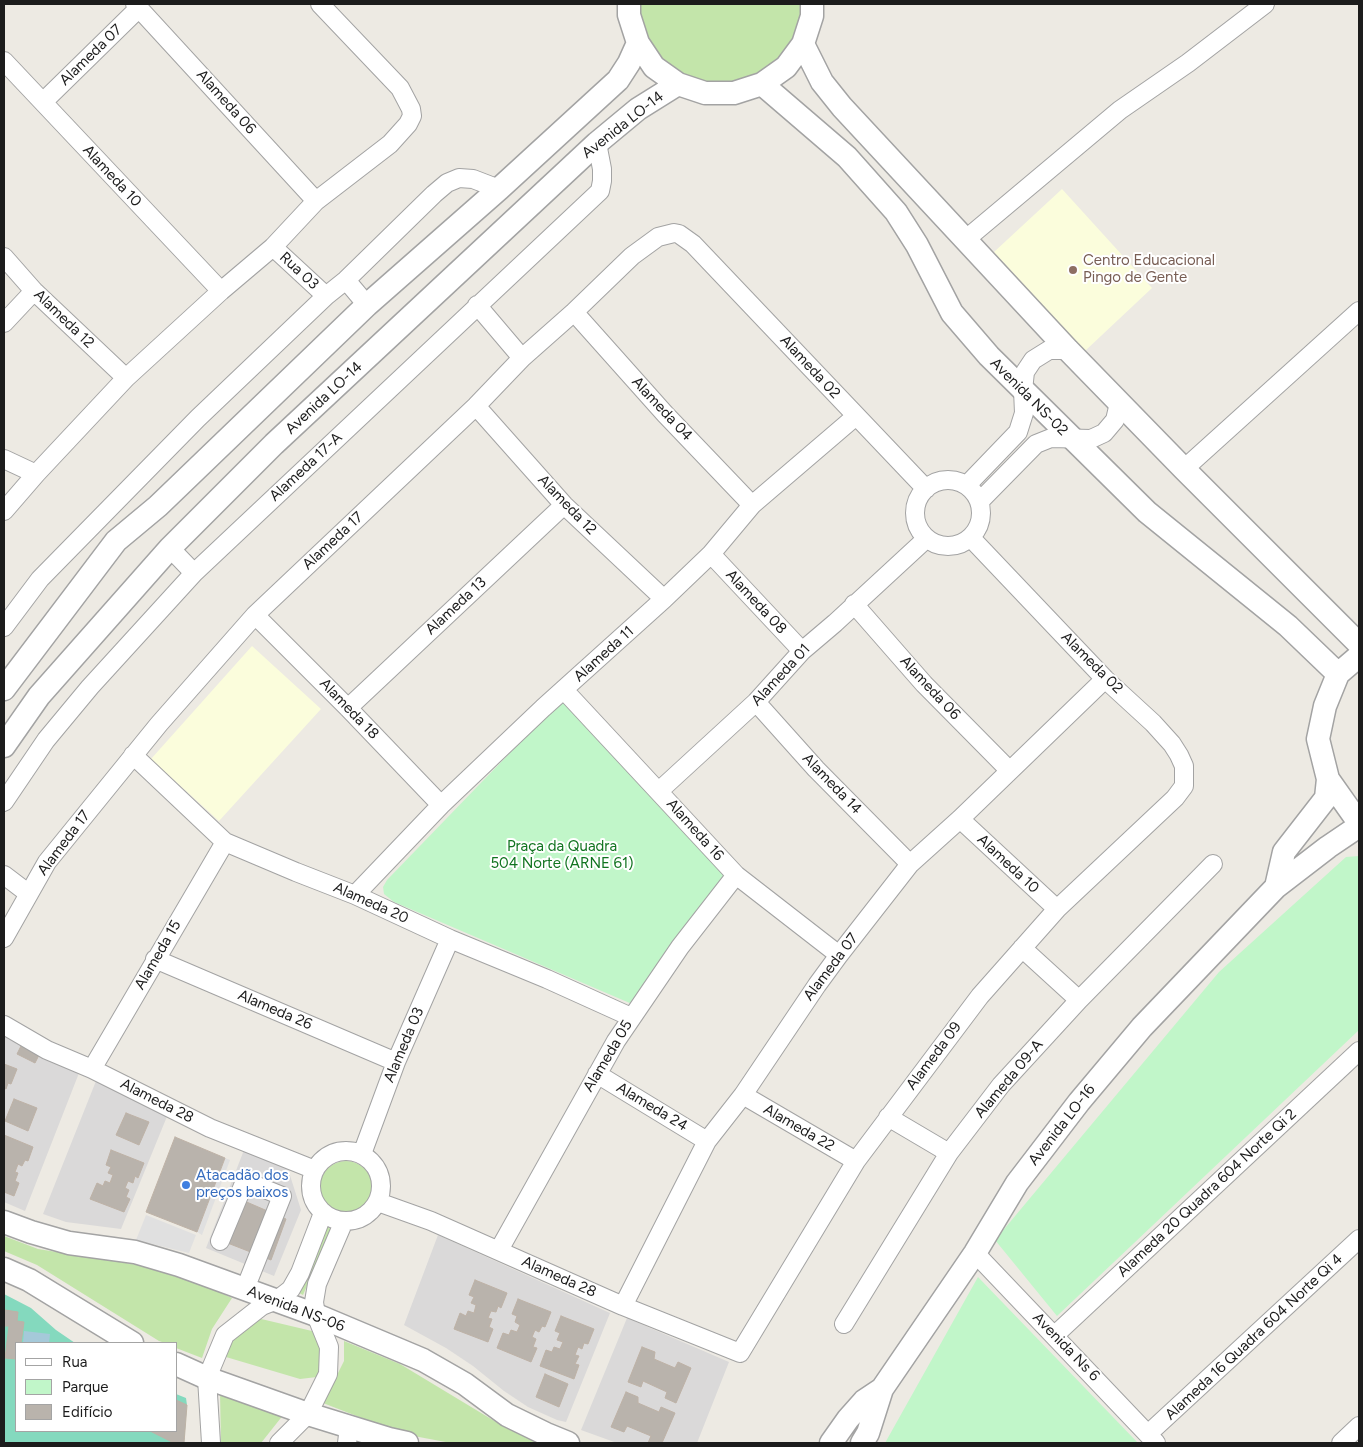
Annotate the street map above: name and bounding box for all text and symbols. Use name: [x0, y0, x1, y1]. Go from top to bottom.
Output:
street label: Alameda 07: [56, 21, 126, 89]
street label: Alameda 06: [192, 66, 260, 138]
street label: Avenida LO-14: [579, 88, 667, 162]
street label: Alameda 10: [79, 141, 145, 211]
street label: Rua 03: [276, 248, 322, 294]
place label: Centro Educacional Pingo de Gente: [1083, 252, 1215, 287]
marker: Centro Educacional Pingo de Gente: [1067, 264, 1079, 276]
street label: Alameda 12: [30, 286, 98, 352]
street label: Alameda 02: [776, 332, 844, 402]
street label: Avenida NS-02: [986, 354, 1072, 440]
street label: Avenida LO-14: [282, 358, 366, 438]
street label: Alameda 04: [628, 373, 696, 445]
street label: Alameda 17-A: [266, 429, 346, 505]
street label: Alameda 12: [534, 471, 600, 539]
street label: Alameda 17: [299, 508, 367, 574]
street label: Alameda 08: [722, 566, 790, 638]
street label: Alameda 13: [422, 573, 490, 639]
street label: Alameda 11: [570, 622, 638, 686]
street label: Alameda 02: [1057, 628, 1127, 698]
street label: Alameda 01: [748, 640, 814, 710]
street label: Alameda 06: [896, 652, 964, 724]
street label: Alameda 18: [316, 675, 382, 743]
street label: Alameda 14: [799, 750, 865, 818]
street label: Alameda 16: [663, 795, 727, 865]
street label: Alameda 17: [34, 807, 94, 879]
street label: Alameda 10: [973, 831, 1043, 897]
park label: Praça da Quadra 504 Norte (ARNE 61): [490, 838, 634, 873]
street label: Alameda 20: [331, 878, 411, 928]
street label: Alameda 15: [131, 917, 185, 993]
street label: Alameda 07: [800, 930, 862, 1004]
street label: Alameda 26: [235, 986, 315, 1034]
street label: Alameda 03: [380, 1005, 428, 1085]
street label: Alameda 05: [580, 1017, 636, 1095]
street label: Alameda 09: [903, 1019, 965, 1093]
street label: Alameda 09-A: [971, 1036, 1047, 1122]
street label: Alameda 28: [117, 1075, 197, 1127]
street label: Alameda 24: [613, 1079, 691, 1135]
street label: Avenida LO-16: [1025, 1081, 1099, 1169]
street label: Alameda 22: [760, 1100, 838, 1156]
street label: Alameda 20 Quadra 604 Norte Qi 2: [1114, 1105, 1300, 1281]
place label: Atacadão dos preços baixos: [196, 1167, 289, 1202]
marker: Atacadão dos preços baixos: [180, 1179, 192, 1191]
street label: Alameda 16 Quadra 604 Norte Qi 4: [1162, 1250, 1346, 1424]
street label: Alameda 28: [519, 1253, 599, 1301]
street label: Avenida NS-06: [245, 1282, 347, 1336]
street label: Avenida Ns 6: [1029, 1309, 1103, 1385]
legend: [15, 1342, 178, 1432]
text: Rua: [62, 1353, 87, 1371]
text: Parque: [62, 1378, 109, 1396]
text: Edifício: [62, 1403, 112, 1421]

